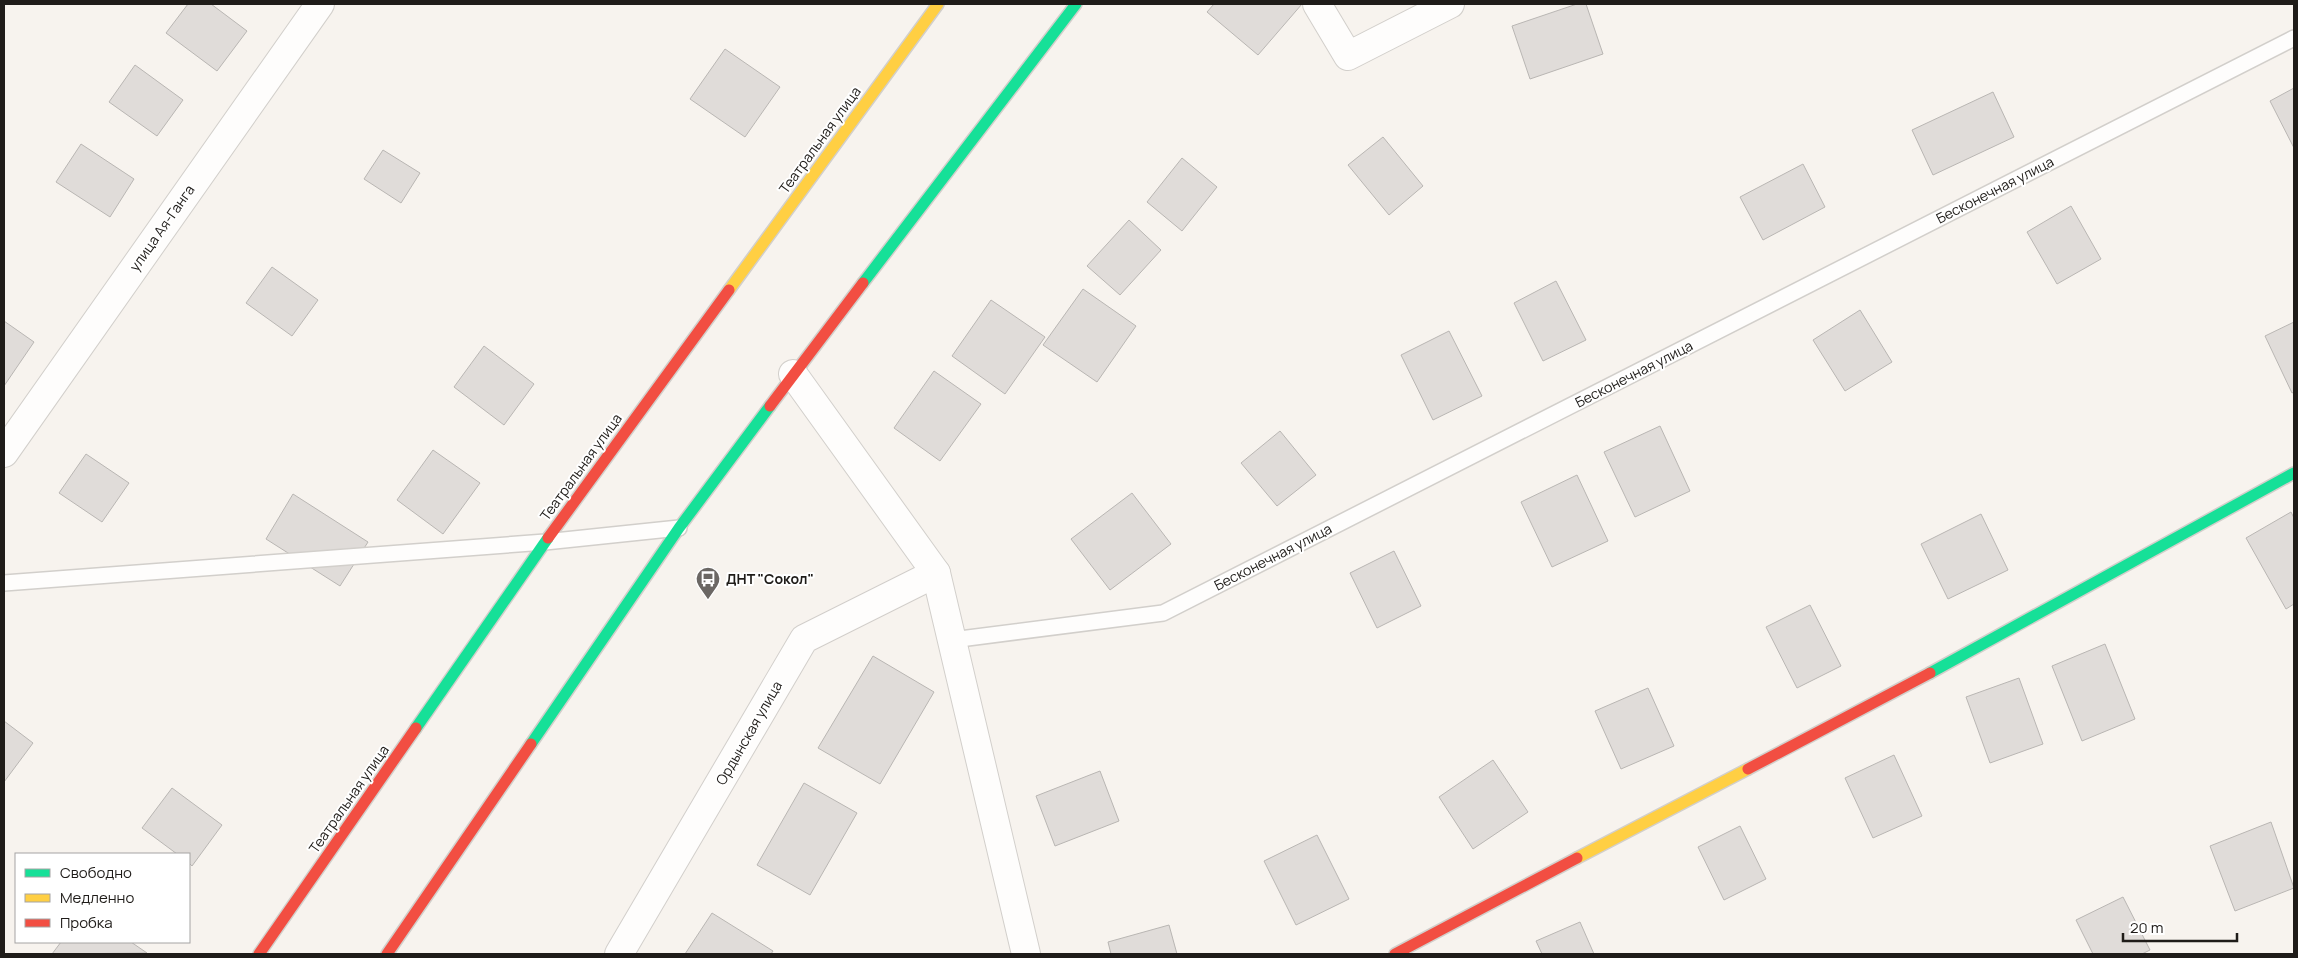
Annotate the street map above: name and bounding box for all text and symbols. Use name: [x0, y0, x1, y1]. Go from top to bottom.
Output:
street label: Театральная улица: [774, 82, 865, 197]
street label: Бесконечная улица: [1933, 152, 2057, 227]
street label: улица Ая-Ганга: [125, 181, 198, 275]
street label: Бесконечная улица: [1572, 336, 1696, 411]
street label: Театральная улица: [535, 409, 626, 524]
street label: Бесконечная улица: [1211, 519, 1335, 594]
bus stop icon: ДНТ "Сокол": [695, 566, 721, 600]
place label: ДНТ "Сокол": [726, 569, 814, 588]
street label: Ордынская улица: [711, 677, 786, 788]
street label: Театральная улица: [304, 741, 393, 857]
legend: [15, 853, 190, 943]
text: Свободно: [60, 862, 132, 883]
text: Медленно: [60, 887, 134, 908]
scale bar: [2123, 910, 2237, 942]
text: Пробка: [60, 912, 113, 933]
text: 20 m: [2130, 917, 2163, 938]

